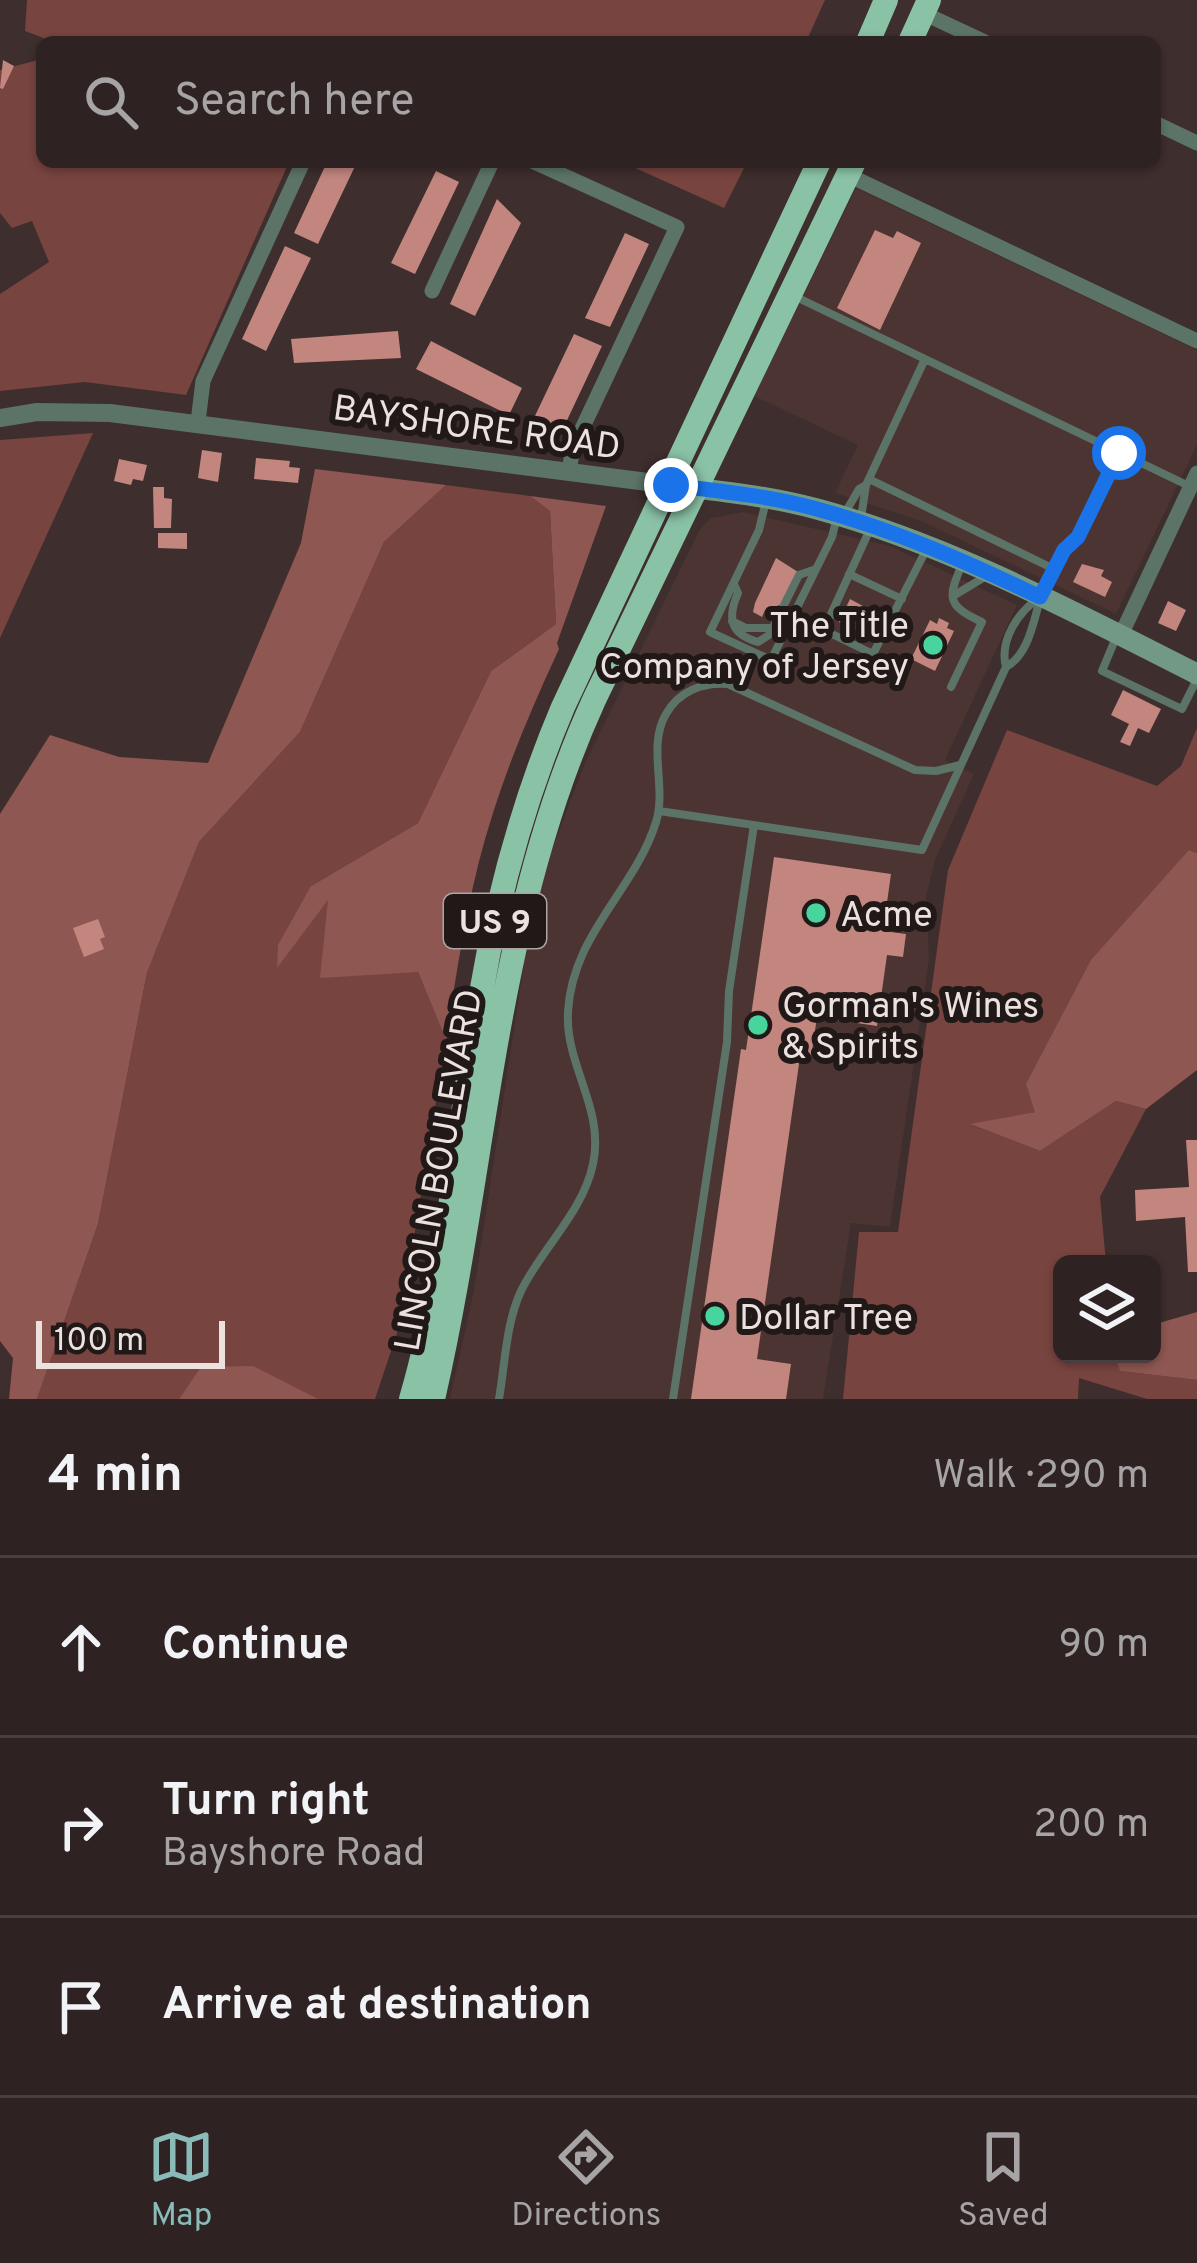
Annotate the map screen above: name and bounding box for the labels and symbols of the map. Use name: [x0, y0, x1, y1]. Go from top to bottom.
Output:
street label: BAYSHORE ROAD: [330, 387, 623, 473]
route start: [1092, 426, 1146, 480]
route end: [644, 458, 698, 512]
place label: The Title Company of Jersey: [599, 605, 909, 692]
marker: The Title Company of Jersey: [920, 632, 946, 658]
road number: US 9: [444, 894, 546, 948]
place label: Acme: [840, 894, 933, 940]
marker: Acme: [803, 900, 829, 926]
place label: Gorman's Wines & Spirits: [782, 985, 1039, 1072]
street label: LINCOLN BOULEVARD: [386, 986, 495, 1355]
marker: Gorman's Wines & Spirits: [745, 1012, 771, 1038]
place label: Dollar Tree: [739, 1297, 913, 1343]
marker: Dollar Tree: [702, 1303, 728, 1329]
scale bar: [36, 1315, 225, 1368]

